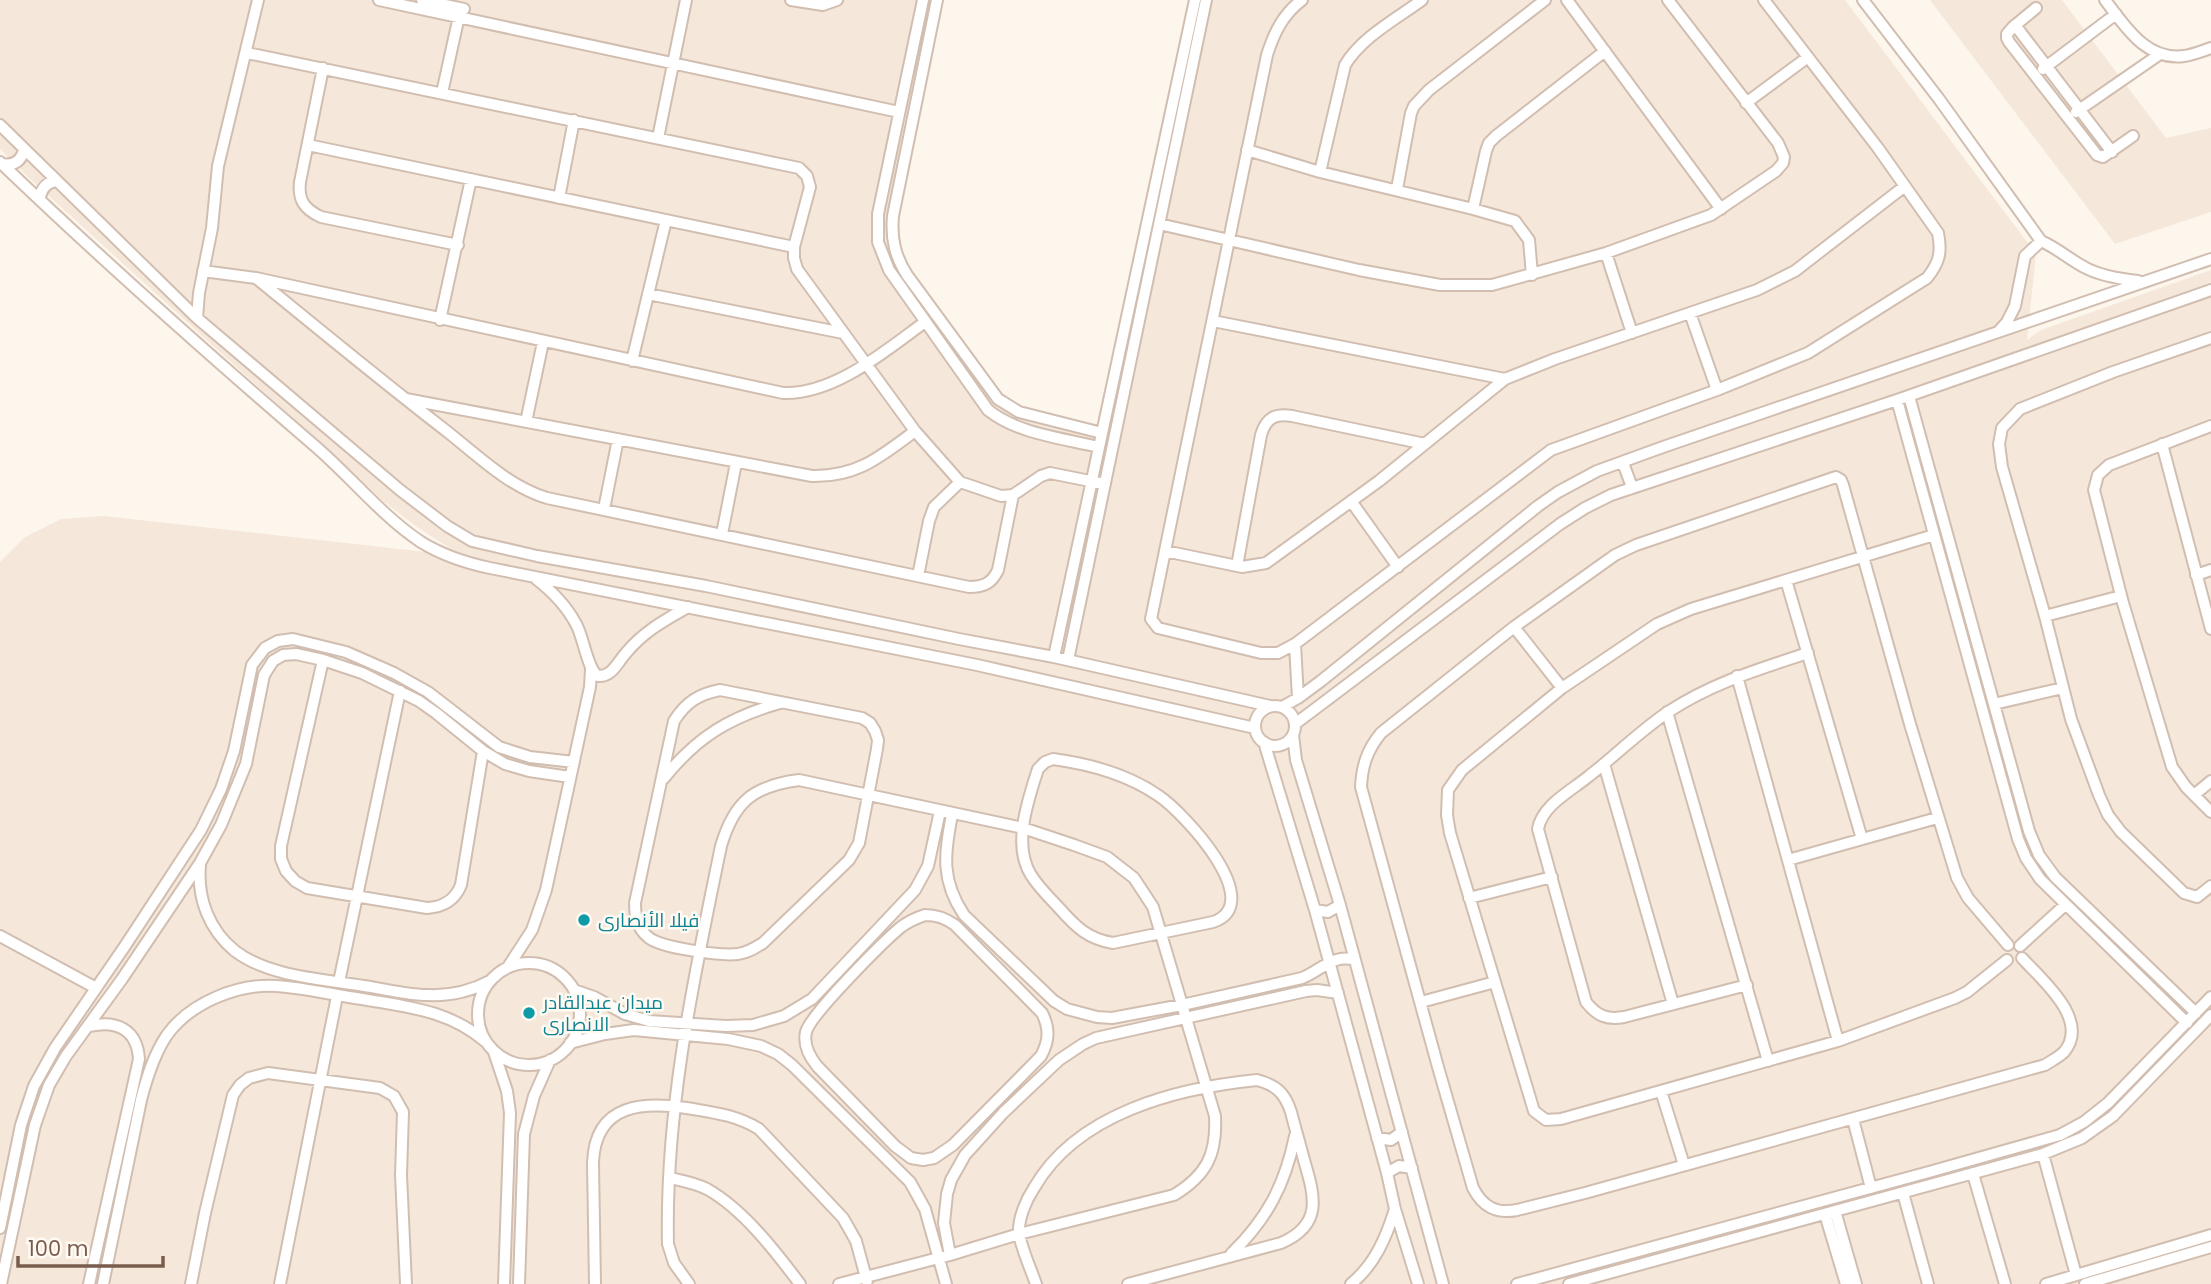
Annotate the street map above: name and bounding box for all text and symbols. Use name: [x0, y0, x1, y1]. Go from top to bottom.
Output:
place label: فيلا الأنصارى: [598, 907, 699, 934]
marker: فيلا الأنصارى: [576, 912, 592, 928]
place label: ميدان عبدالقادر الانصارى: [542, 989, 663, 1038]
marker: ميدان عبدالقادر الانصارى: [521, 1005, 537, 1021]
scale bar: [18, 1224, 163, 1268]
text: 100 m: [28, 1234, 88, 1263]

